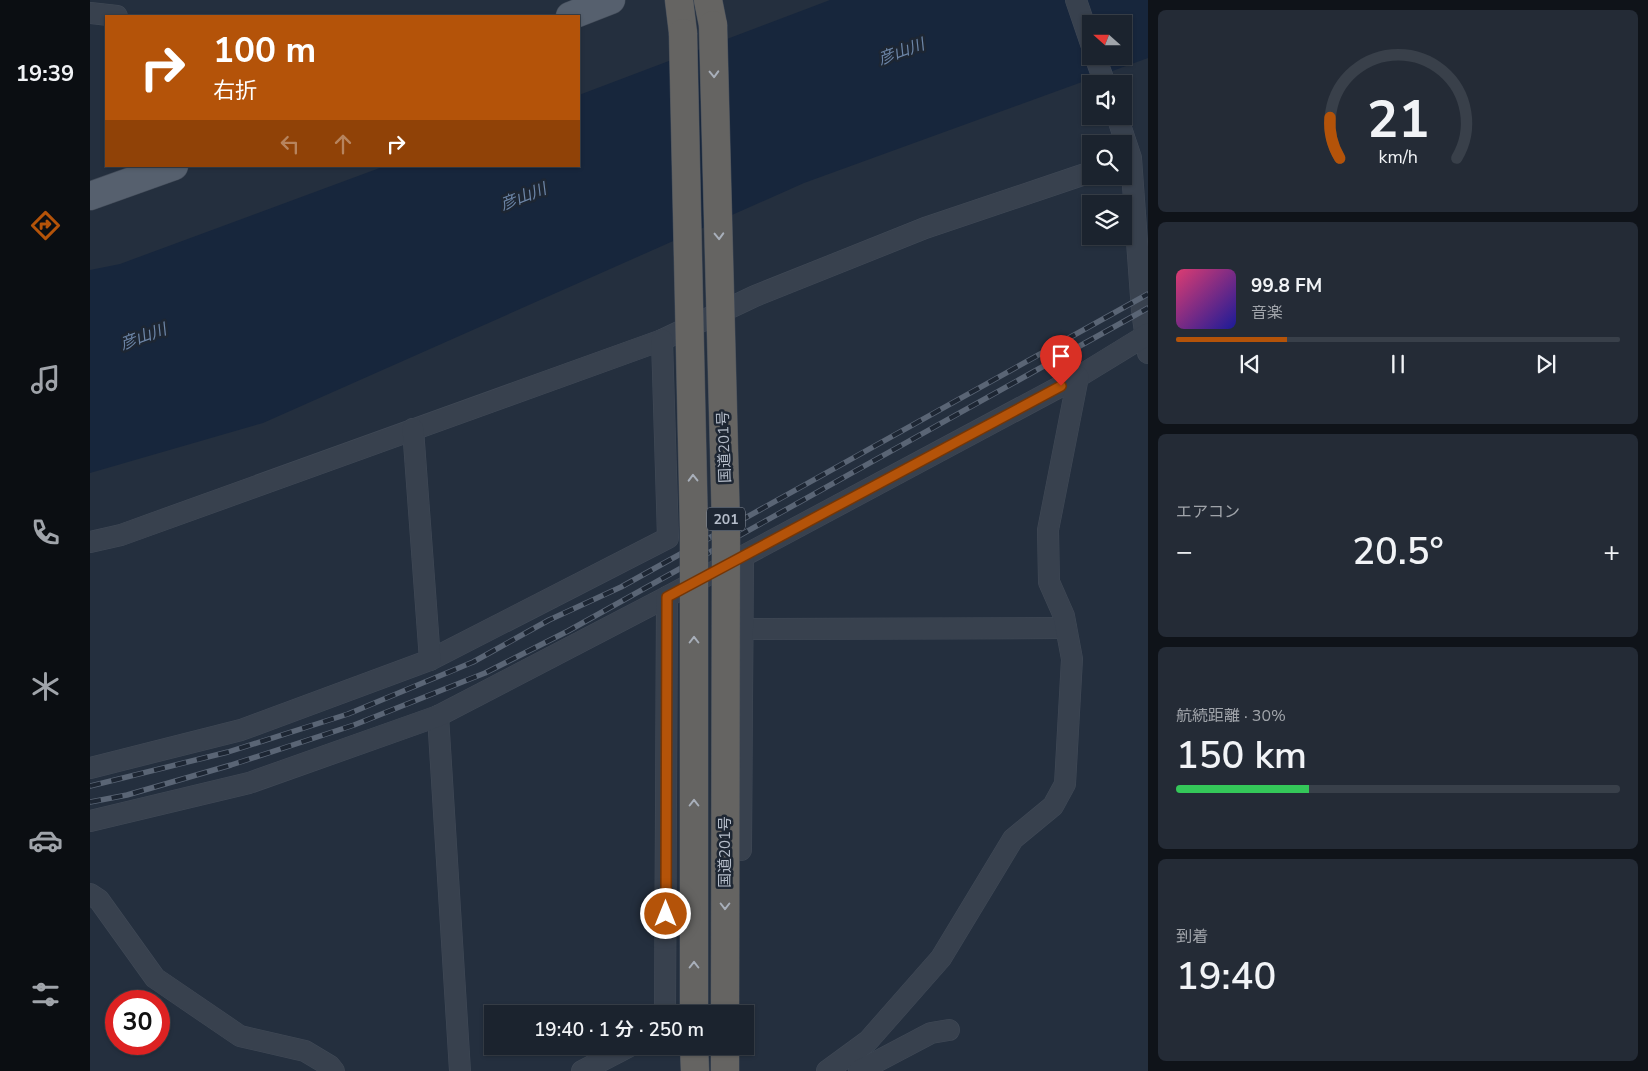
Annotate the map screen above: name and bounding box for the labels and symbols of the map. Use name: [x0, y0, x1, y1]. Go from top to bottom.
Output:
north arrow: [1082, 15, 1132, 65]
water label: 彦山川: [875, 33, 930, 70]
one-way arrow: [709, 70, 719, 78]
water label: 彦山川: [497, 177, 552, 216]
one-way arrow: [713, 232, 724, 240]
water label: 彦山川: [117, 318, 172, 355]
pin: [1040, 335, 1082, 386]
street label: 国道201号: [713, 411, 735, 483]
one-way arrow: [688, 473, 698, 481]
road number: 201: [707, 508, 745, 530]
one-way arrow: [689, 636, 699, 644]
one-way arrow: [689, 798, 699, 806]
street label: 国道201号: [715, 816, 735, 888]
position arrow: [639, 887, 691, 939]
one-way arrow: [720, 902, 730, 910]
one-way arrow: [689, 961, 699, 968]
speed limit sign: 30: [105, 990, 170, 1055]

